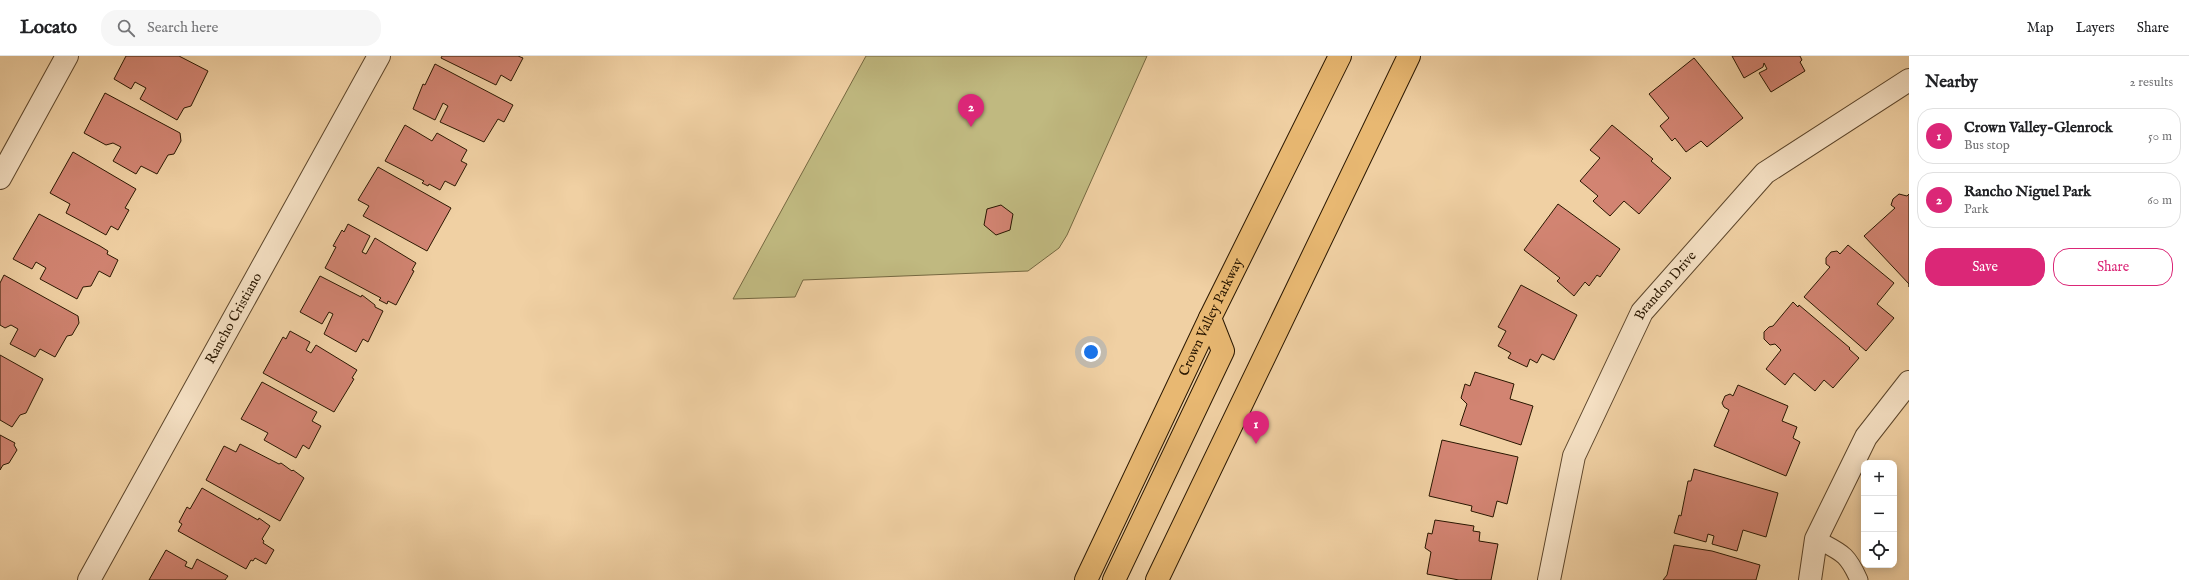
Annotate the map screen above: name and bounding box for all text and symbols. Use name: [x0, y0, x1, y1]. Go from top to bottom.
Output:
search box: [101, 10, 381, 46]
text: Locato: [20, 16, 77, 40]
icon: search: [115, 17, 137, 39]
text: Search here: [147, 18, 219, 37]
text: Map: [2027, 19, 2054, 37]
text: Layers: [2076, 19, 2115, 37]
text: Share: [2137, 19, 2169, 37]
text: Nearby: [1925, 72, 1978, 93]
text: 2 results: [2129, 74, 2173, 91]
pin: 2: [958, 94, 984, 127]
text: Crown Valley-Glenrock: [1964, 118, 2113, 137]
text: 1: [1937, 128, 1941, 145]
text: 50 m: [2148, 128, 2172, 145]
text: Bus stop: [1964, 137, 2010, 154]
text: Rancho Niguel Park: [1964, 182, 2091, 201]
text: 2: [1936, 192, 1942, 209]
text: 60 m: [2147, 192, 2172, 209]
text: Park: [1964, 201, 1989, 218]
street label: Brandon Drive: [1631, 247, 1701, 323]
button: Save: [1925, 248, 2045, 286]
button: Share: [2053, 248, 2173, 286]
street label: Crown Valley Parkway: [1175, 255, 1247, 379]
street label: Rancho Cristiano: [201, 269, 266, 367]
your location: [1081, 342, 1101, 362]
pin: 1: [1243, 411, 1269, 444]
map controls: [1861, 460, 1897, 568]
button: +: [1861, 460, 1897, 496]
button: −: [1861, 496, 1897, 532]
button: locate: [1861, 532, 1897, 568]

